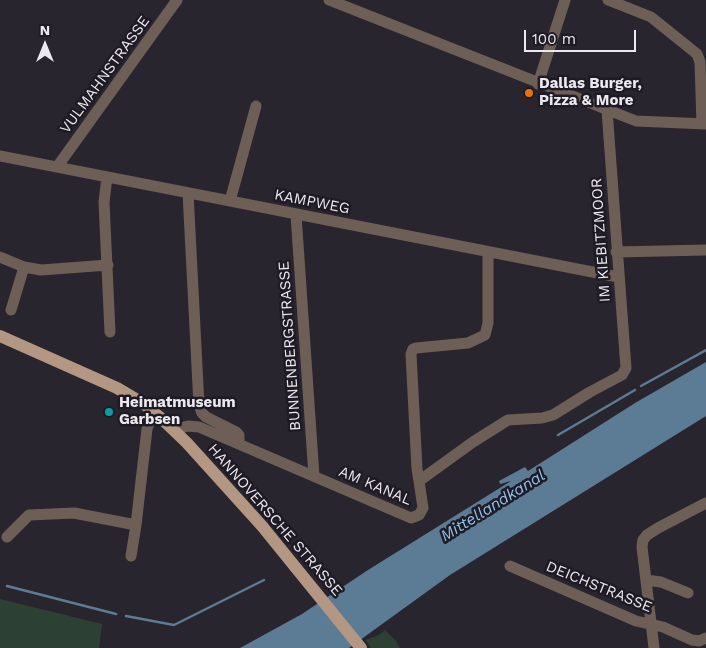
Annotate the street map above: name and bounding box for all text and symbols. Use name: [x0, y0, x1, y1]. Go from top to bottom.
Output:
street label: VULMAHNSTRASSE: [56, 13, 154, 137]
north arrow: [20, 20, 70, 70]
scale bar: [526, 20, 638, 52]
text: N: [40, 22, 50, 38]
text: 100 m: [532, 30, 576, 48]
place label: Dallas Burger, Pizza & More: [539, 75, 642, 110]
marker: Dallas Burger, Pizza & More: [523, 87, 535, 99]
street label: IM KIEBITZMOOR: [588, 177, 614, 303]
street label: KAMPWEG: [273, 186, 351, 218]
street label: BUNNENBERGSTRASSE: [275, 261, 305, 431]
place label: Heimatmuseum Garbsen: [119, 394, 236, 429]
marker: Heimatmuseum Garbsen: [103, 406, 115, 418]
street label: HANNOVERSCHE STRASSE: [204, 440, 346, 600]
street label: AM KANAL: [336, 463, 414, 509]
water label: Mittellandkanal: [437, 466, 549, 546]
street label: DEICHSTRASSE: [543, 558, 655, 616]

